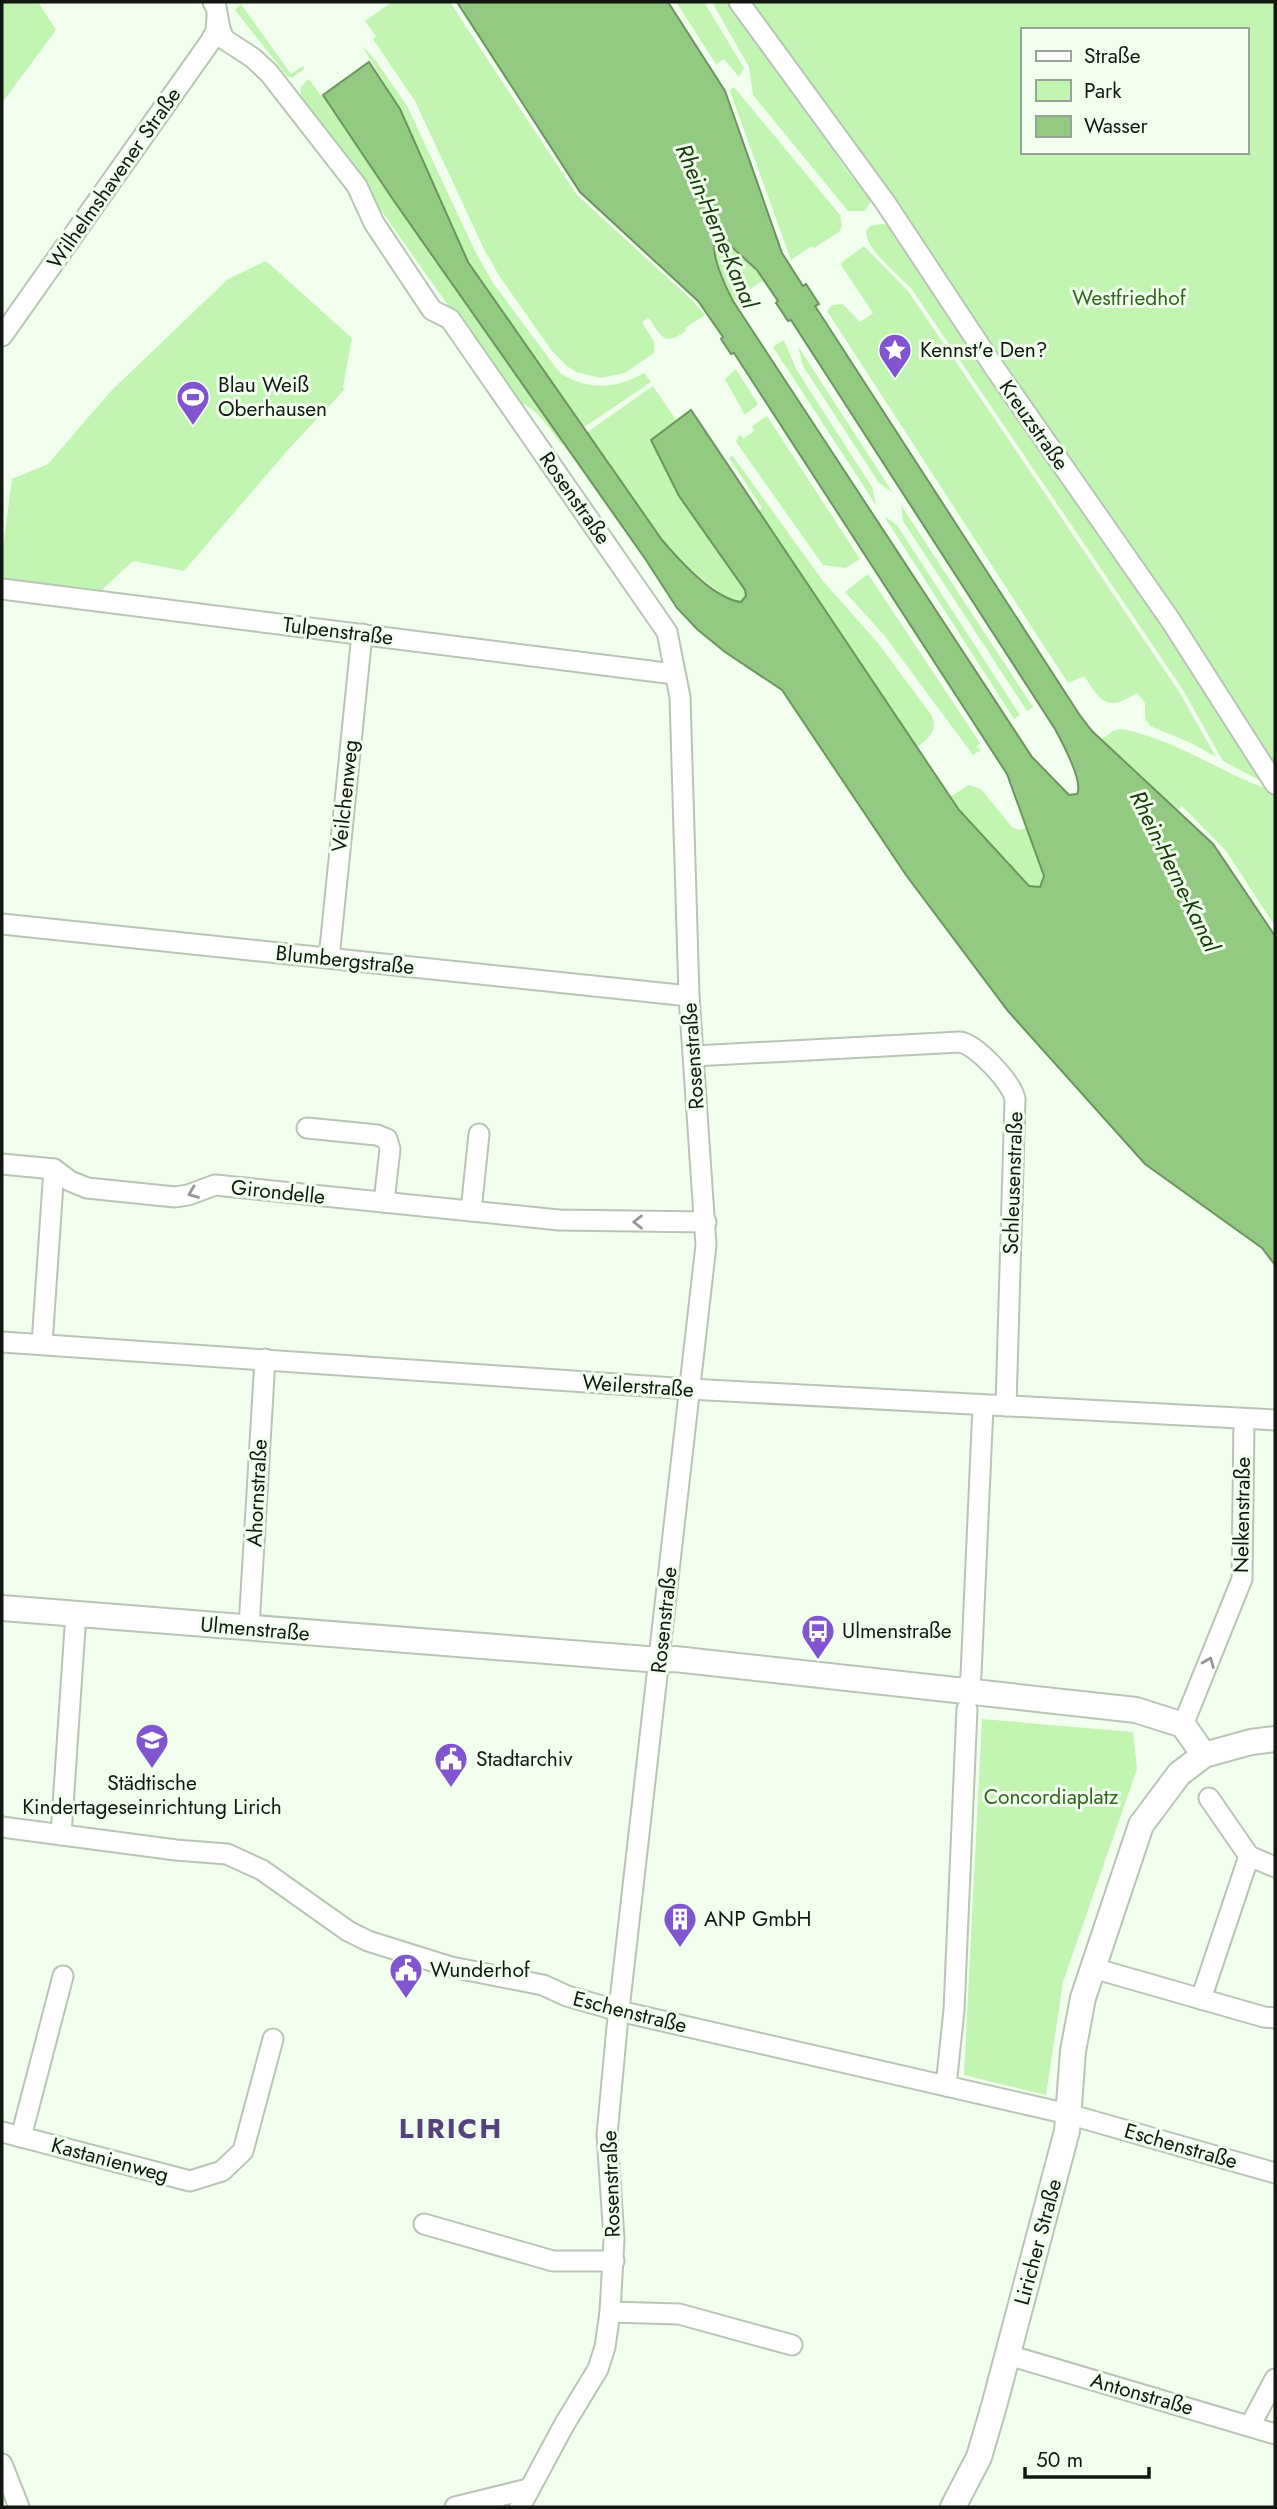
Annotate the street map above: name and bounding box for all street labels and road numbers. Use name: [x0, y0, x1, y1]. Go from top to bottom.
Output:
street label: Wilhelmshavener Straße: [40, 81, 188, 275]
street label: Kreuzstraße: [992, 374, 1076, 476]
street label: Rosenstraße: [532, 446, 618, 551]
street label: Tulpenstraße: [281, 609, 395, 653]
street label: Veilchenweg: [324, 738, 366, 854]
street label: Blumbergstraße: [274, 938, 416, 982]
street label: Rosenstraße: [674, 1001, 712, 1110]
street label: Schleusenstraße: [996, 1111, 1030, 1255]
street label: Girondelle: [230, 1172, 327, 1212]
street label: Weilerstraße: [581, 1367, 695, 1405]
street label: Ahornstraße: [239, 1438, 275, 1548]
street label: Nelkenstraße: [1226, 1456, 1258, 1573]
street label: Rosenstraße: [643, 1565, 685, 1675]
street label: Ulmenstraße: [199, 1609, 311, 1649]
street label: Eschenstraße: [570, 1983, 690, 2041]
street label: Eschenstraße: [1121, 2116, 1241, 2177]
street label: Kastanienweg: [48, 2130, 172, 2190]
street label: Rosenstraße: [594, 2130, 628, 2238]
street label: Liricher Straße: [1007, 2175, 1069, 2308]
street label: Antonstraße: [1087, 2365, 1197, 2423]

